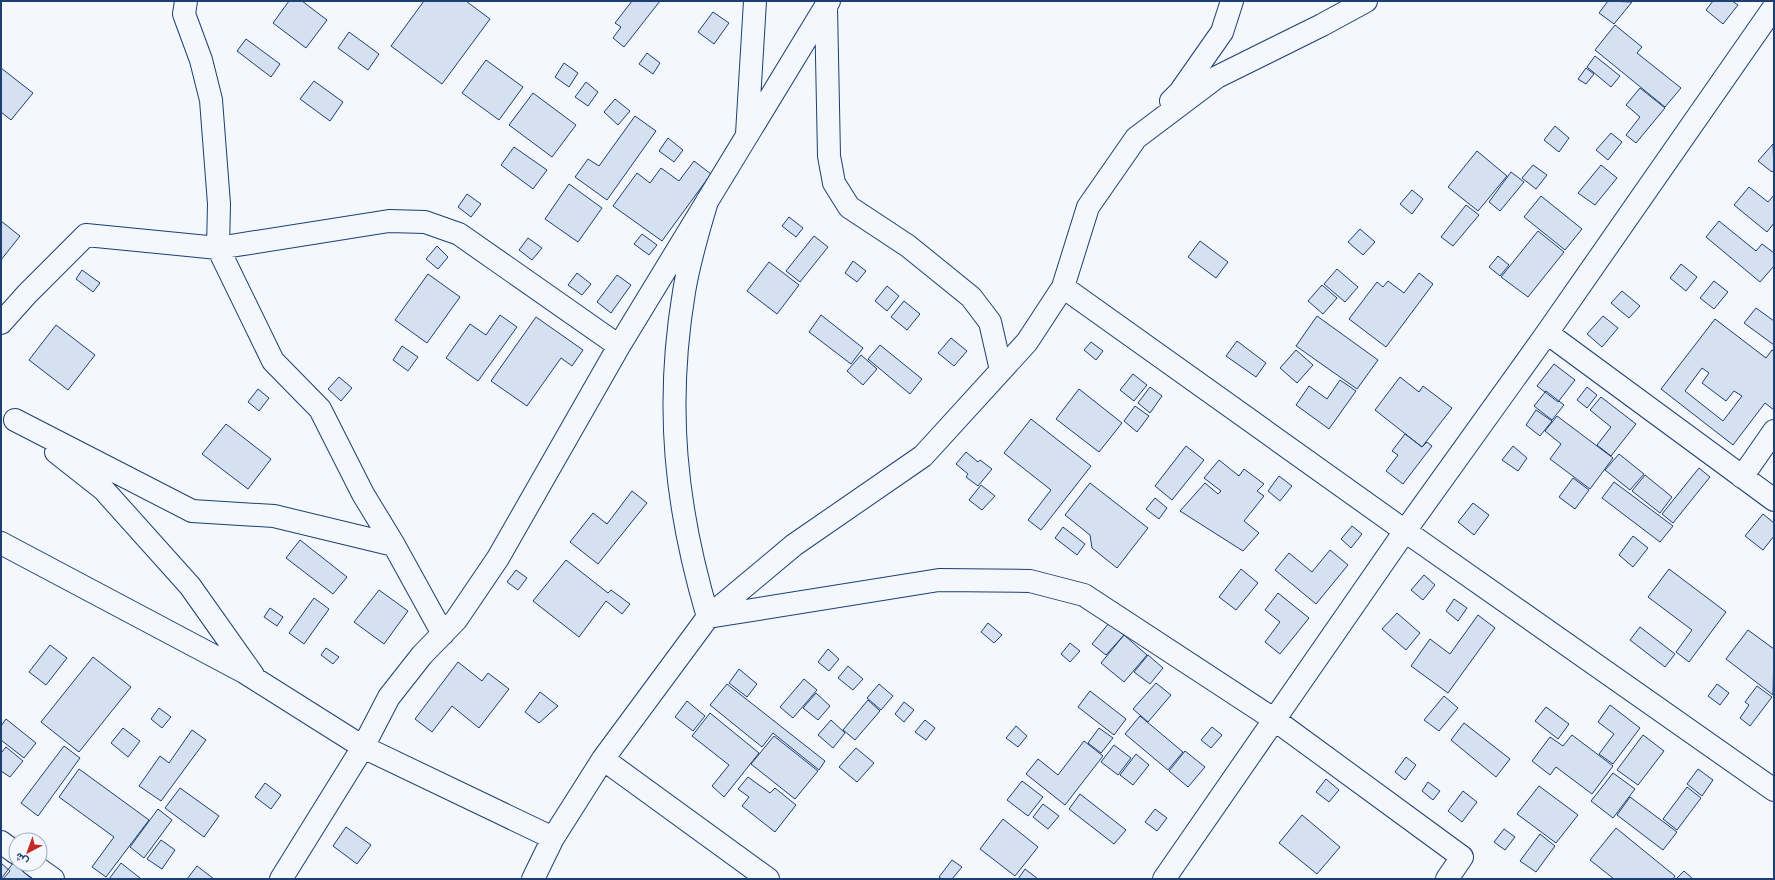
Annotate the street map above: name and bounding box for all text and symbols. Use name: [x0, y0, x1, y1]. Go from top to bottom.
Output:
north arrow: [8, 832, 48, 872]
text: ش: [11, 849, 32, 870]

